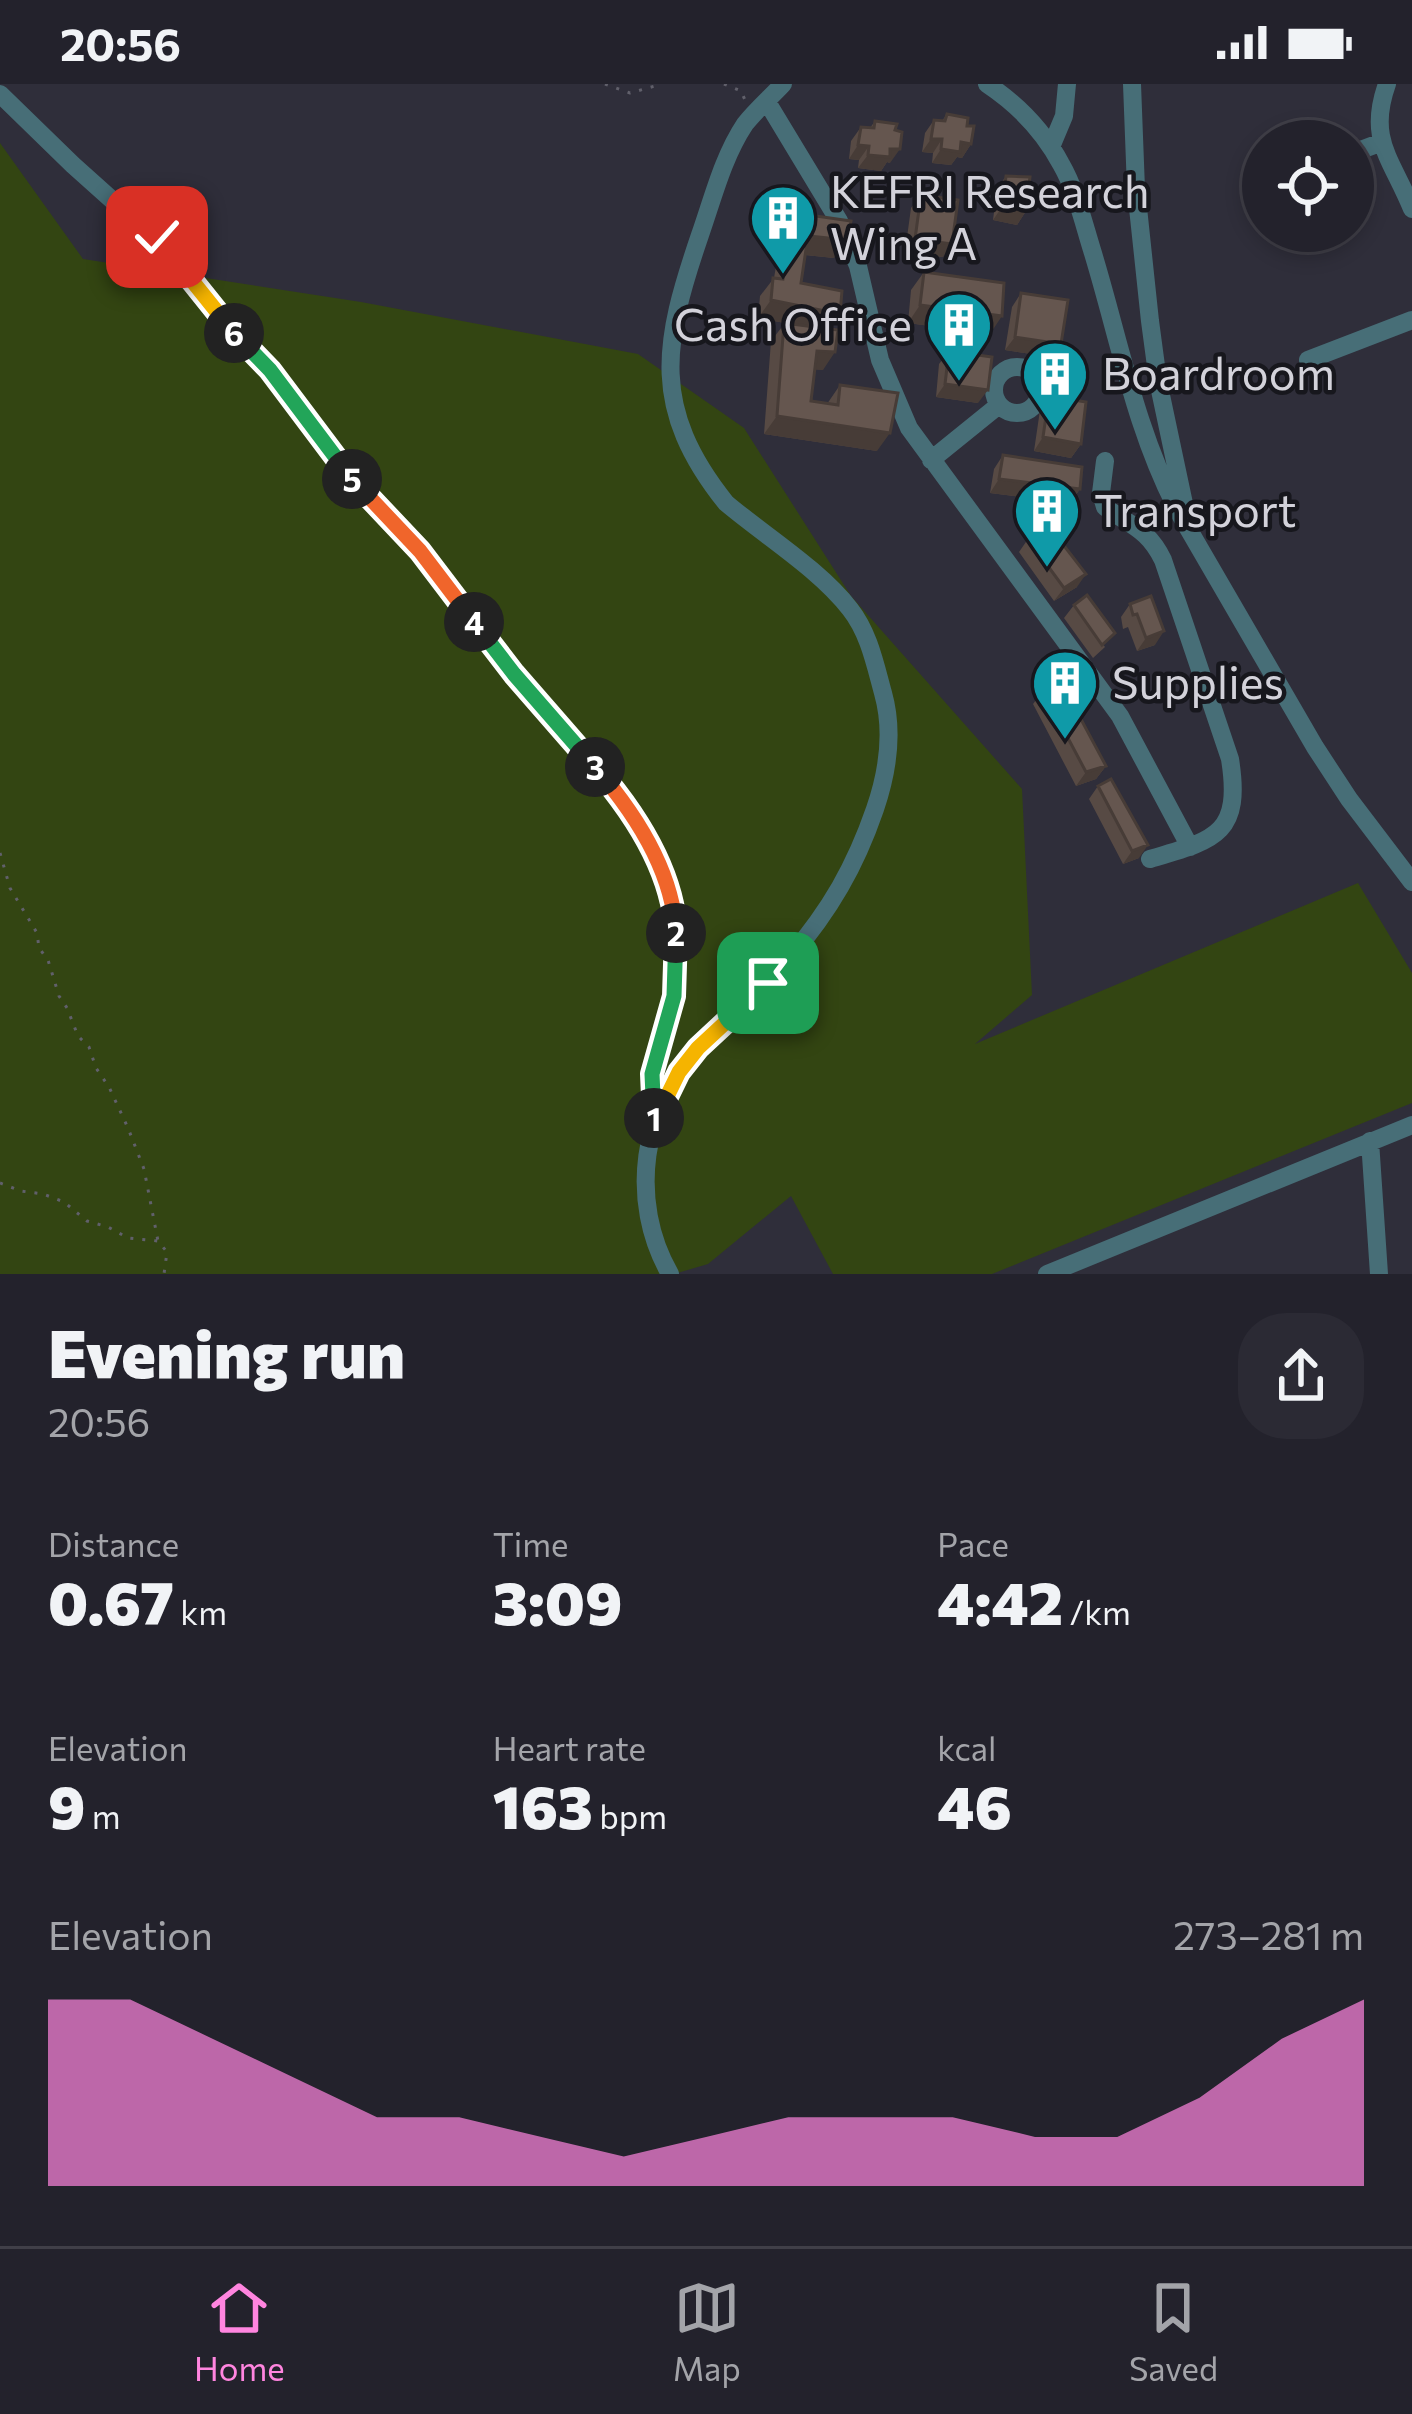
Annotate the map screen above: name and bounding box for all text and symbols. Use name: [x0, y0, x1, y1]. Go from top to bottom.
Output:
text: 20:56: [60, 15, 181, 70]
map controls: [1242, 120, 1374, 252]
button: locate: [1242, 120, 1374, 252]
place label: KEFRI Research Wing A: [830, 162, 1149, 269]
building icon: KEFRI Research Wing A: [748, 183, 818, 277]
pin: [106, 186, 208, 288]
icon: check: [124, 204, 190, 270]
building icon: Cash Office: [924, 290, 994, 384]
place label: Cash Office: [674, 295, 912, 350]
pin: 6: [204, 303, 264, 363]
text: 6: [224, 312, 244, 353]
building icon: Boardroom: [1020, 339, 1090, 433]
place label: Boardroom: [1102, 344, 1335, 399]
pin: 5: [322, 449, 382, 509]
text: 5: [342, 458, 362, 499]
building icon: Transport: [1012, 476, 1082, 570]
place label: Transport: [1094, 481, 1296, 536]
pin: 4: [444, 592, 504, 652]
text: 4: [464, 601, 484, 642]
building icon: Supplies: [1030, 648, 1100, 742]
place label: Supplies: [1112, 653, 1284, 708]
pin: 3: [565, 737, 625, 797]
text: 3: [585, 746, 605, 787]
pin: 2: [646, 903, 706, 963]
text: 2: [667, 912, 685, 953]
pin: [717, 932, 819, 1034]
icon: arrive: [735, 950, 801, 1016]
pin: 1: [624, 1088, 684, 1148]
text: 1: [647, 1097, 661, 1138]
text: Evening run: [48, 1311, 405, 1392]
button: share: [1238, 1313, 1364, 1439]
text: 20:56: [48, 1397, 150, 1445]
text: Distance: [48, 1523, 179, 1564]
text: Time: [493, 1523, 569, 1564]
text: Pace: [937, 1523, 1009, 1564]
text: 0.67: [48, 1564, 174, 1637]
text: 3:09: [493, 1564, 622, 1637]
text: 4:42: [937, 1564, 1063, 1637]
text: km: [174, 1591, 227, 1632]
text: /km: [1063, 1591, 1131, 1632]
text: Elevation: [48, 1727, 187, 1768]
text: Heart rate: [493, 1727, 646, 1768]
text: kcal: [937, 1727, 996, 1768]
text: 9: [48, 1768, 85, 1841]
text: 163: [493, 1768, 593, 1841]
text: 46: [937, 1768, 1012, 1841]
text: m: [85, 1795, 120, 1836]
text: bpm: [593, 1795, 667, 1836]
text: Elevation: [48, 1910, 213, 1958]
text: 273–281 m: [1173, 1910, 1364, 1958]
tab: Home: [194, 2275, 285, 2388]
tab: Map: [673, 2275, 741, 2388]
tab: Saved: [1129, 2275, 1218, 2388]

